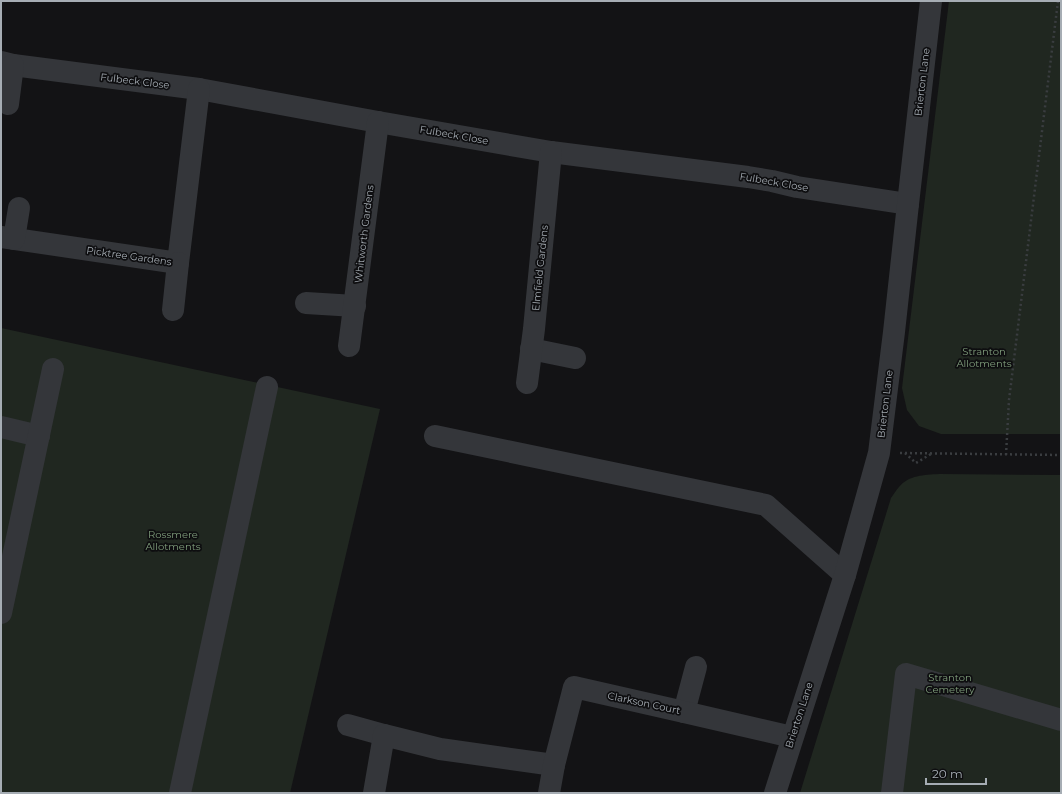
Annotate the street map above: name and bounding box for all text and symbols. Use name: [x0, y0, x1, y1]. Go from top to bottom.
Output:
street label: Brierton Lane: [911, 47, 933, 117]
street label: Fulbeck Close: [100, 70, 170, 92]
street label: Fulbeck Close: [419, 123, 489, 147]
street label: Fulbeck Close: [739, 170, 809, 194]
street label: Whitworth Gardens: [352, 184, 376, 284]
street label: Elmfield Gardens: [529, 224, 551, 312]
street label: Picktree Gardens: [85, 244, 173, 268]
park label: Stranton Allotments: [956, 345, 1012, 370]
street label: Brierton Lane: [874, 369, 896, 439]
park label: Rossmere Allotments: [145, 528, 201, 553]
park label: Stranton Cemetery: [926, 671, 975, 696]
street label: Brierton Lane: [782, 680, 816, 750]
street label: Clarkson Court: [606, 689, 682, 717]
scale bar: [926, 760, 986, 786]
text: 20 m: [932, 766, 963, 781]

